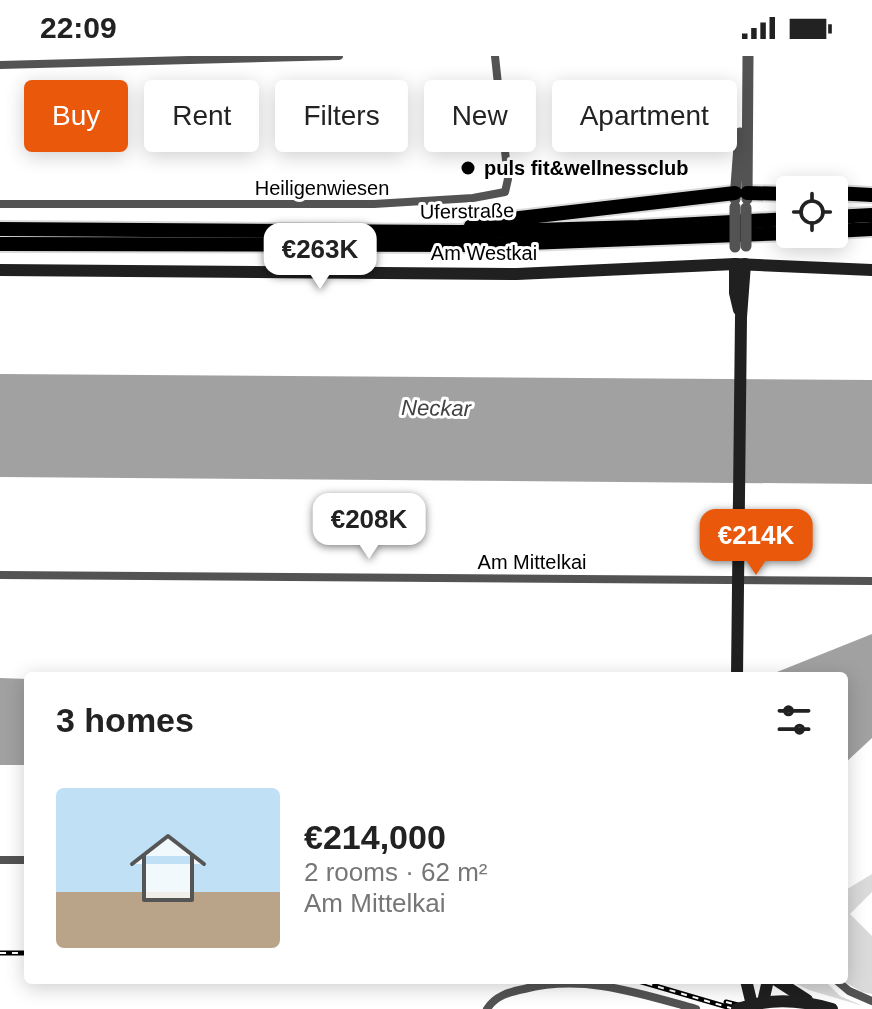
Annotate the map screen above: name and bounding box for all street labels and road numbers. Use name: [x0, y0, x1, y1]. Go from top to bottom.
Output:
street label: Heiligenwiesen: [255, 177, 389, 199]
street label: Uferstraße: [420, 199, 514, 223]
street label: Am Westkai: [431, 242, 537, 264]
street label: Am Mittelkai: [478, 551, 586, 573]

